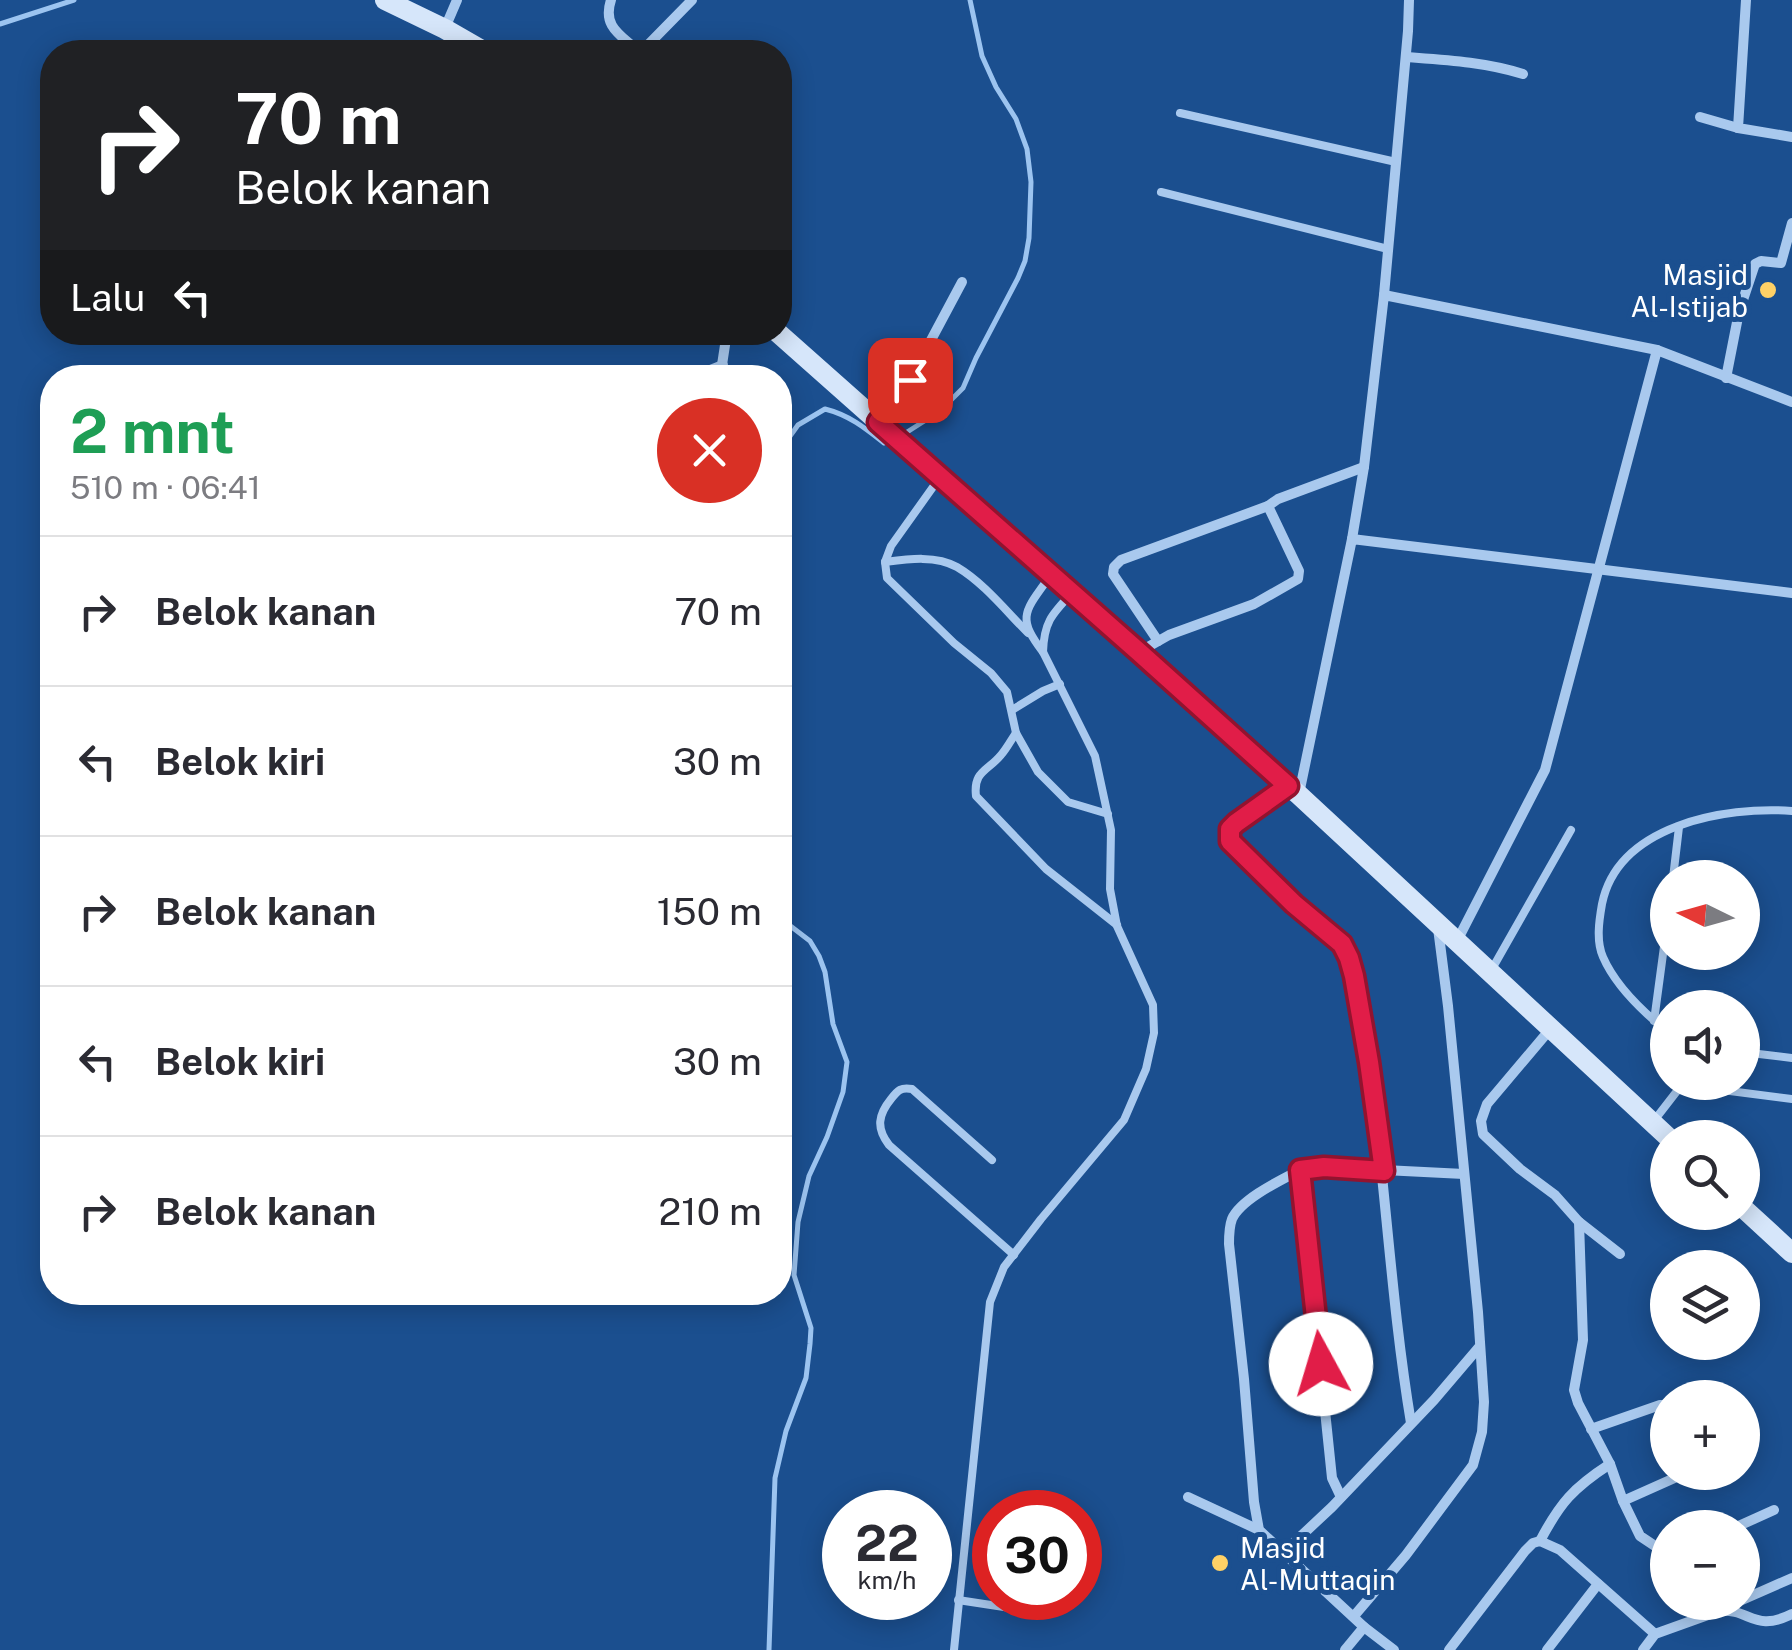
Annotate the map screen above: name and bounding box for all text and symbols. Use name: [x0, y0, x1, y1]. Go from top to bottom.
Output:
text: 70 m: [235, 77, 402, 160]
icon: right: [70, 80, 200, 210]
text: Belok kanan: [235, 161, 491, 214]
place label: Masjid Al-Istijab: [1630, 258, 1748, 323]
icon: left: [165, 270, 220, 325]
text: Lalu: [70, 275, 145, 320]
marker: Masjid Al-Istijab: [1757, 279, 1779, 301]
pin: [868, 338, 953, 423]
icon: arrive: [883, 353, 938, 408]
text: 2 mnt: [70, 396, 235, 467]
button: close: [657, 398, 762, 503]
text: 510 m · 06:41: [70, 469, 261, 506]
icon: right: [70, 584, 125, 639]
text: Belok kanan: [155, 589, 376, 634]
text: 70 m: [675, 589, 762, 634]
icon: left: [70, 734, 125, 789]
text: Belok kiri: [155, 739, 325, 784]
text: 30 m: [673, 739, 762, 784]
north arrow: [1650, 860, 1760, 970]
map controls: [1650, 860, 1760, 1620]
icon: right: [70, 884, 125, 939]
text: Belok kanan: [155, 889, 376, 934]
text: 150 m: [657, 889, 762, 934]
button: sound: [1650, 990, 1760, 1100]
icon: left: [70, 1034, 125, 1089]
text: Belok kiri: [155, 1039, 325, 1084]
text: 30 m: [673, 1039, 762, 1084]
button: search: [1650, 1120, 1760, 1230]
icon: right: [70, 1184, 125, 1239]
text: Belok kanan: [155, 1189, 376, 1234]
text: 210 m: [659, 1189, 762, 1234]
button: layers: [1650, 1250, 1760, 1360]
position arrow: [1269, 1312, 1373, 1416]
button: +: [1650, 1380, 1760, 1490]
speed limit sign: 30: [972, 1490, 1102, 1620]
button: −: [1650, 1510, 1760, 1620]
text: 22: [855, 1513, 919, 1572]
place label: Masjid Al-Muttaqin: [1240, 1531, 1395, 1596]
marker: Masjid Al-Muttaqin: [1209, 1552, 1231, 1574]
text: km/h: [858, 1565, 916, 1595]

